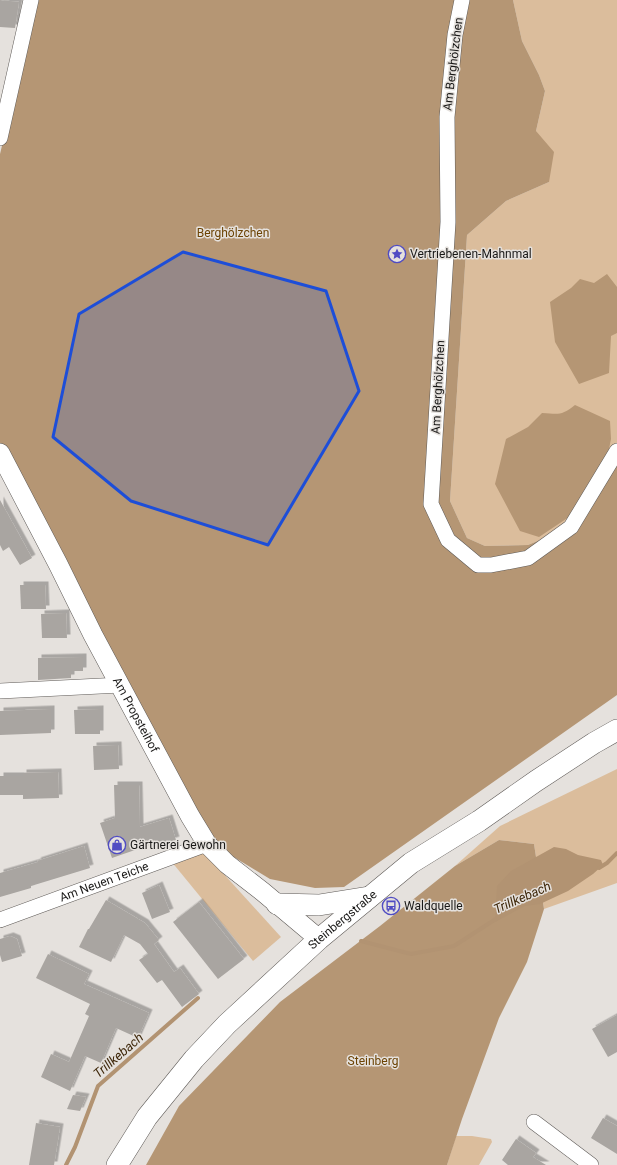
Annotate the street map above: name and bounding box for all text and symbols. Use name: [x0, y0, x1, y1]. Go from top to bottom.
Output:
street label: Am Berghölzchen: [440, 17, 466, 111]
park label: Berghölzchen: [197, 226, 269, 240]
place icon: Vertriebenen-Mahnmal: [387, 244, 407, 264]
place label: Vertriebenen-Mahnmal: [410, 247, 532, 261]
street label: Am Berghölzchen: [429, 340, 447, 434]
street label: Am Propsteihof: [110, 675, 162, 756]
shop icon: Gärtnerei Gewohn: [107, 835, 127, 855]
place label: Gärtnerei Gewohn: [130, 838, 226, 852]
street label: Am Neuen Teiche: [58, 859, 151, 904]
water label: Trillkebach: [491, 878, 553, 917]
street label: Steinbergstraße: [305, 887, 380, 952]
bus stop icon: Waldquelle: [381, 896, 401, 916]
place label: Waldquelle: [404, 899, 463, 913]
water label: Trillkebach: [90, 1030, 146, 1081]
park label: Steinberg: [348, 1054, 398, 1068]

